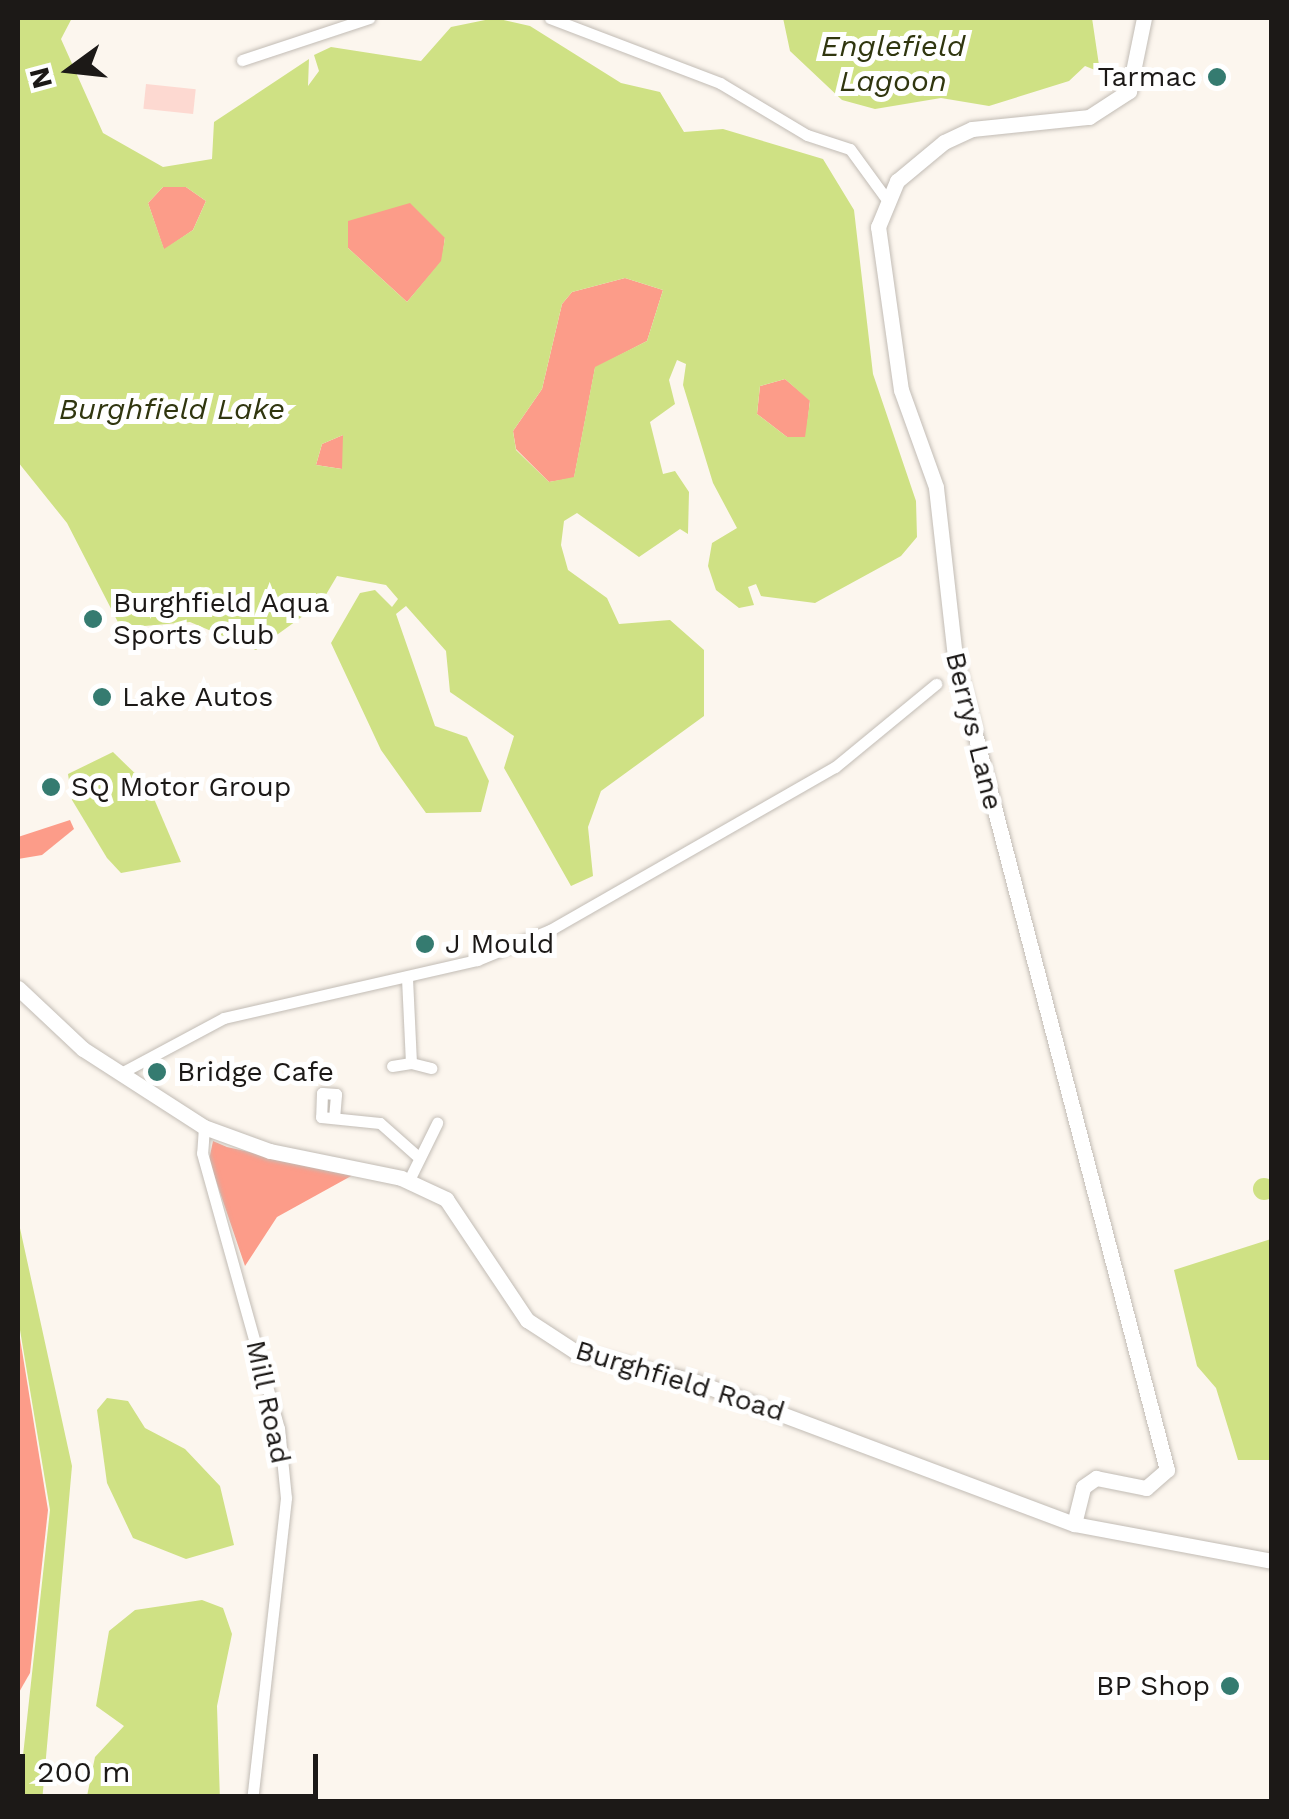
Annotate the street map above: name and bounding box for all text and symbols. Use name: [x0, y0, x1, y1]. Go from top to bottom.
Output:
north arrow: [20, 20, 120, 120]
water label: Englefield Lagoon: [821, 28, 965, 98]
place label: Tarmac: [1097, 60, 1197, 94]
text: N: [22, 64, 59, 92]
marker: Tarmac: [1206, 66, 1228, 88]
water label: Burghfield Lake: [59, 391, 285, 427]
place label: Burghfield Aqua Sports Club: [113, 586, 331, 652]
marker: Burghfield Aqua Sports Club: [82, 608, 104, 630]
street label: Berrys Lane: [938, 648, 1010, 814]
place label: Lake Autos: [122, 680, 274, 714]
marker: Lake Autos: [91, 686, 113, 708]
place label: SQ Motor Group: [71, 770, 292, 804]
marker: SQ Motor Group: [40, 776, 62, 798]
place label: J Mould: [445, 927, 554, 961]
marker: J Mould: [414, 933, 436, 955]
place label: Bridge Cafe: [177, 1055, 334, 1089]
marker: Bridge Cafe: [146, 1061, 168, 1083]
street label: Burghfield Road: [571, 1333, 789, 1429]
street label: Mill Road: [238, 1337, 298, 1467]
place label: BP Shop: [1095, 1669, 1210, 1703]
marker: BP Shop: [1219, 1675, 1241, 1697]
scale bar: [25, 1734, 322, 1796]
text: 200 m: [37, 1754, 131, 1789]

